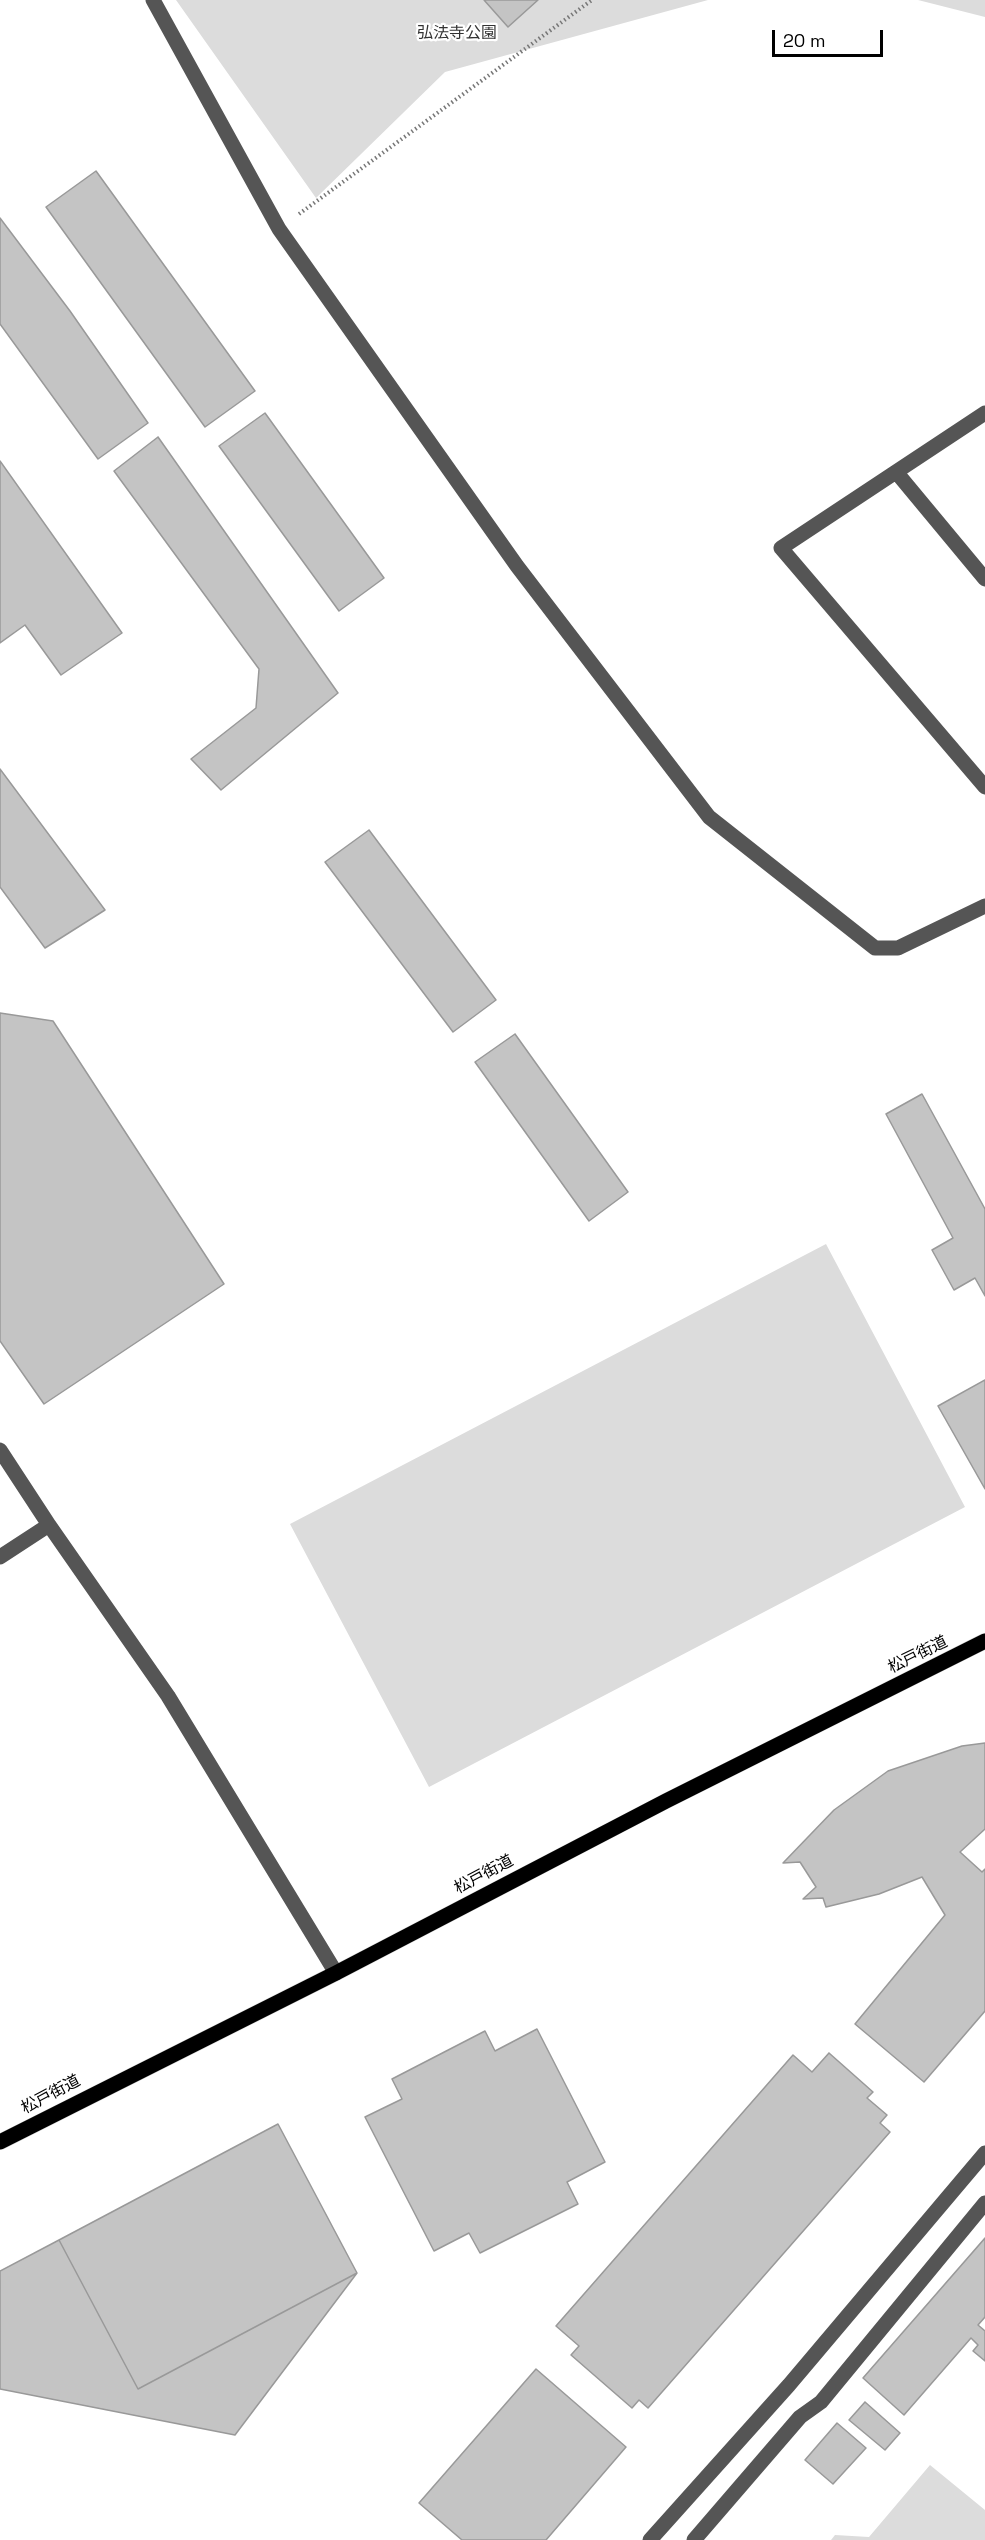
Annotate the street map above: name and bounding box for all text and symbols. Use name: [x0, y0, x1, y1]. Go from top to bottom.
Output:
scale bar: [775, 18, 886, 56]
park label: 弘法寺公園: [417, 24, 497, 44]
text: 20 m: [783, 29, 826, 52]
street label: 松戸街道: [885, 1632, 951, 1678]
street label: 松戸街道: [451, 1852, 517, 1898]
street label: 松戸街道: [18, 2072, 84, 2118]

